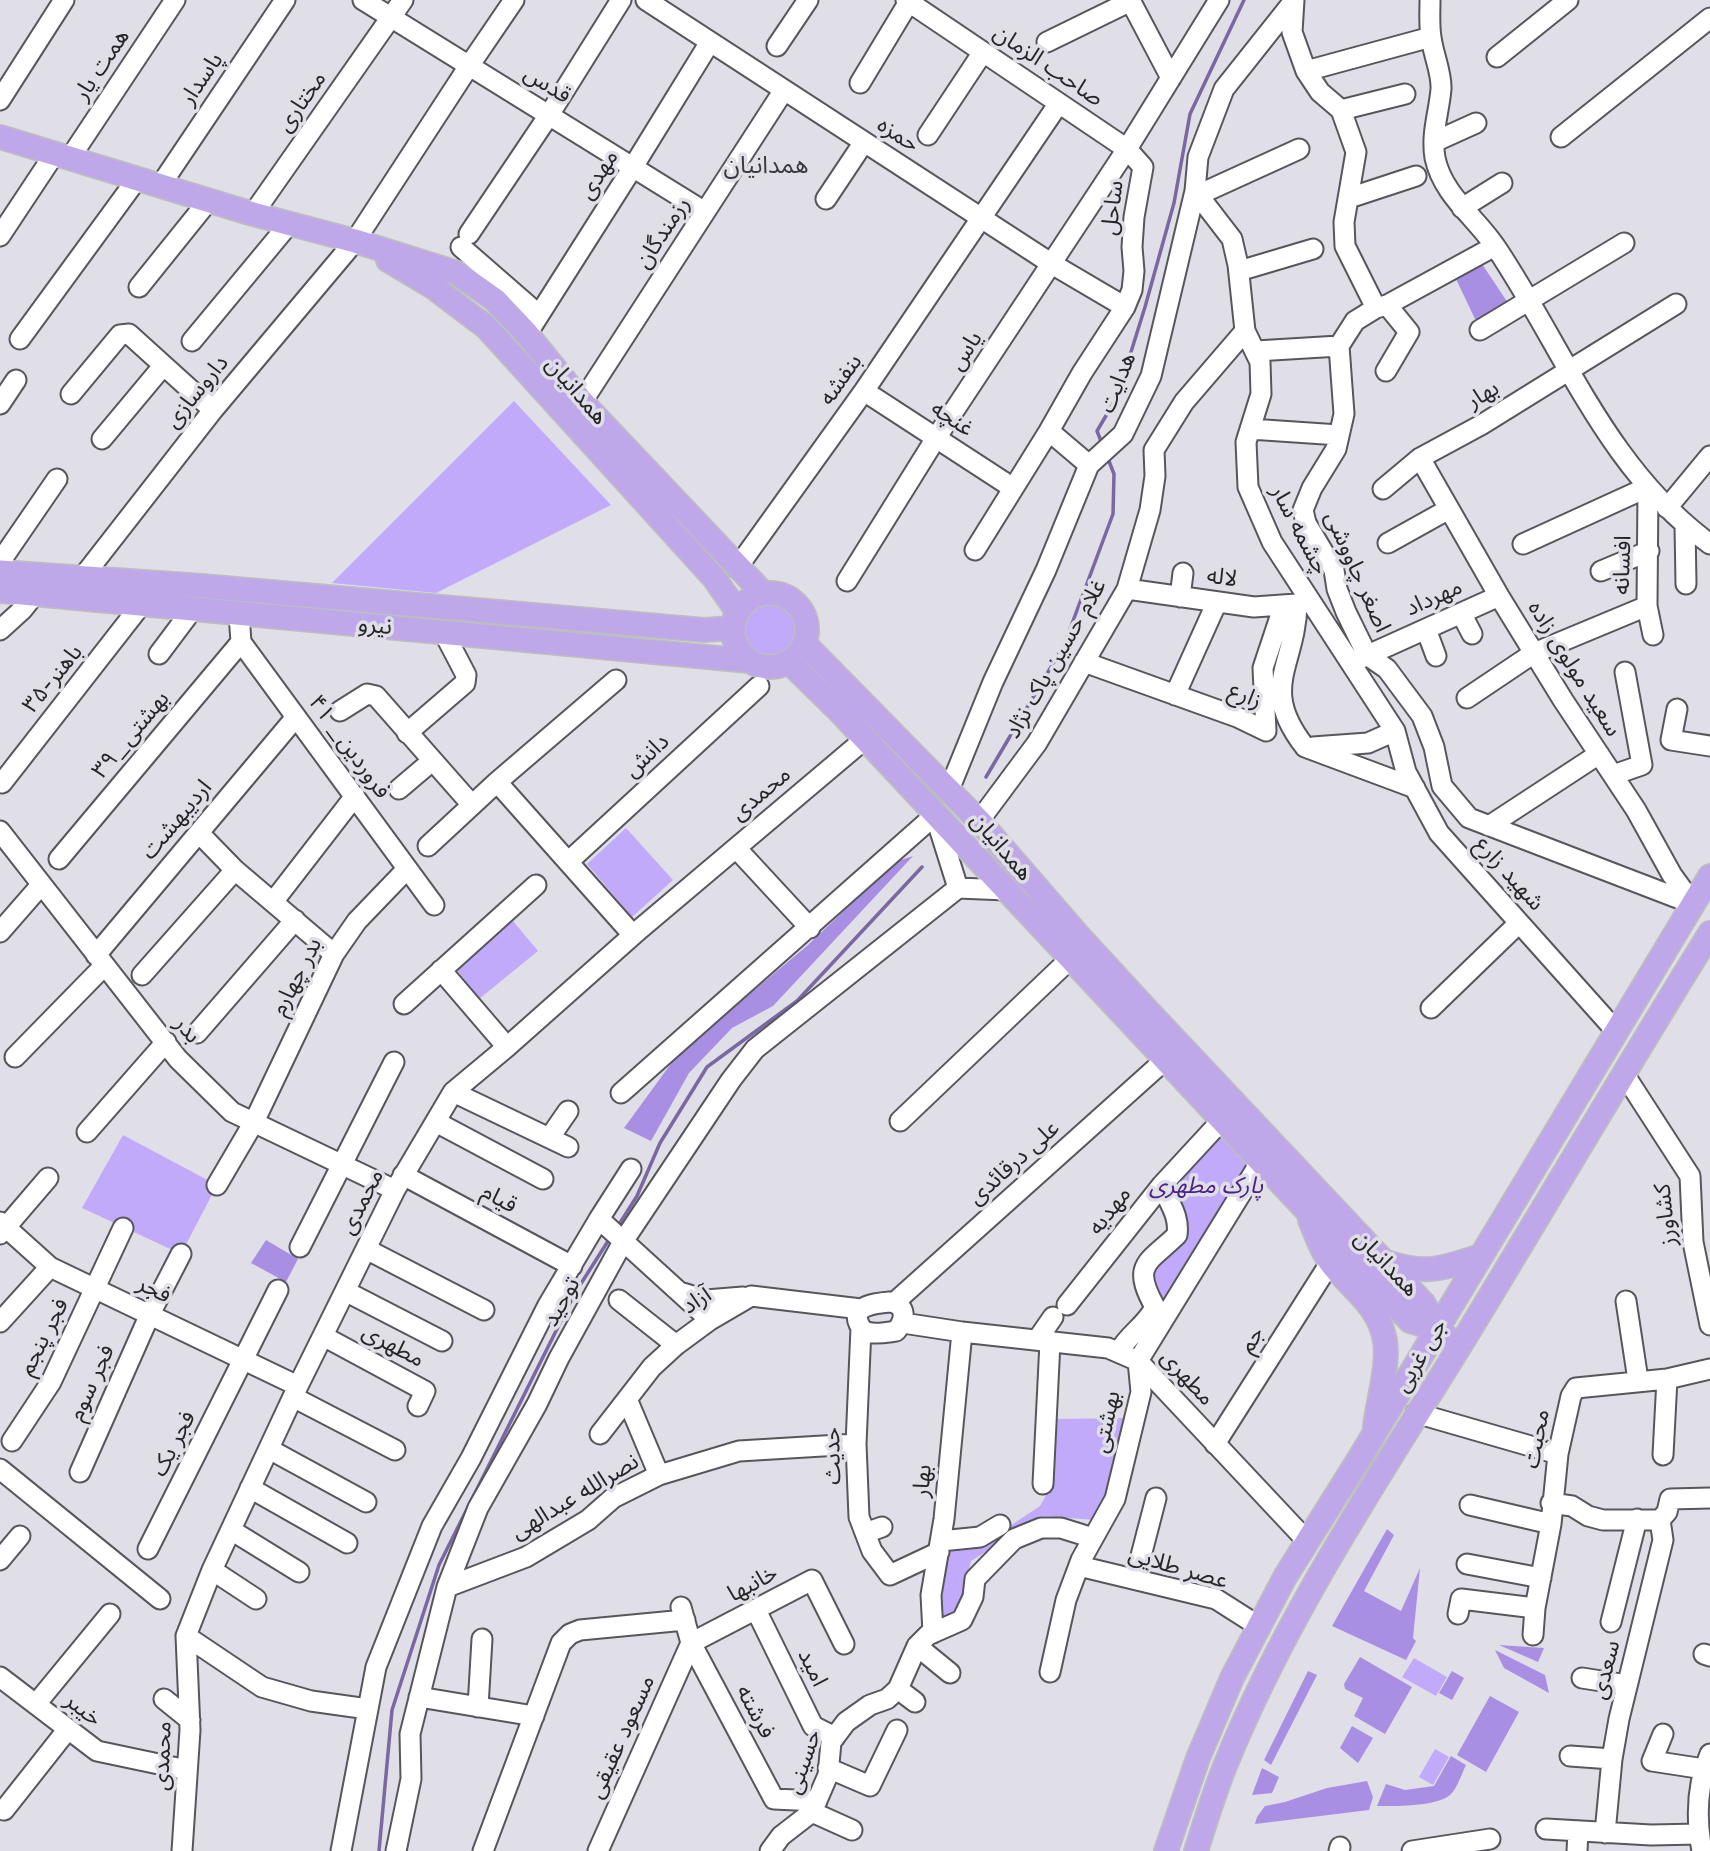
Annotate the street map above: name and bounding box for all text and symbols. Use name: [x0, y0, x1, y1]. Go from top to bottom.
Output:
street label: صاحب الزمان: [988, 19, 1108, 113]
street label: همت یار: [68, 24, 136, 106]
street label: پاسدار: [174, 47, 230, 111]
street label: قدس: [518, 60, 576, 110]
street label: مختاری: [271, 66, 333, 138]
street label: حمزه: [872, 111, 924, 159]
street label: مهدی: [573, 145, 625, 205]
district label: همدانیان: [724, 152, 808, 180]
street label: ساحل: [1096, 179, 1130, 237]
street label: رزمندگان: [630, 192, 696, 274]
street label: یاس: [943, 326, 989, 376]
street label: بنفشه: [814, 349, 868, 411]
street label: هدایت: [1093, 349, 1143, 417]
street label: داروسازی: [159, 350, 235, 434]
street label: همدانیان: [539, 351, 613, 431]
street label: بهار: [1462, 375, 1504, 415]
street label: غنچه: [925, 395, 979, 443]
street label: چشمه سار: [1264, 481, 1334, 579]
street label: اصغر چاووشی: [1318, 507, 1396, 637]
street label: افسانه: [1608, 535, 1638, 595]
street label: لاله: [1205, 562, 1239, 594]
street label: مهرداد: [1401, 573, 1467, 623]
street label: غلام حسین پاک نژاد: [999, 574, 1113, 744]
street label: سعید مولوی زاده: [1521, 596, 1627, 742]
street label: نیرو: [357, 611, 393, 641]
street label: ۳۵-باهنر: [17, 639, 89, 719]
street label: زارع: [1224, 677, 1266, 715]
street label: ۳۹_بهشتی: [86, 686, 176, 784]
street label: ۴۱ _فروردین: [302, 690, 396, 804]
street label: دانش: [619, 728, 675, 784]
street label: محمدی: [725, 761, 797, 827]
street label: اردیبهشت: [136, 775, 218, 865]
street label: همدانیان: [964, 807, 1038, 887]
street label: شهید زارع: [1468, 831, 1550, 917]
street label: بدر چهارم: [266, 933, 328, 1021]
street label: بدر: [168, 1011, 206, 1049]
street label: علی درقائدی: [963, 1115, 1065, 1211]
street label: محمدی: [334, 1165, 390, 1239]
park label: پارک مطهری: [1149, 1173, 1263, 1201]
street label: قیام: [476, 1178, 522, 1220]
street label: مهدیه: [1082, 1181, 1138, 1241]
street label: کشاورز: [1649, 1182, 1683, 1248]
street label: همدانیان: [1348, 1225, 1424, 1303]
street label: فجر: [133, 1270, 175, 1310]
street label: توحید: [537, 1273, 587, 1331]
street label: آزاد: [677, 1281, 717, 1321]
street label: فجر پنجم: [13, 1294, 75, 1380]
street label: جی غربی: [1389, 1315, 1453, 1397]
street label: مطهری: [357, 1318, 429, 1374]
street label: جم: [1233, 1321, 1271, 1359]
street label: فجر سوم: [63, 1341, 121, 1425]
street label: مطهری: [1154, 1344, 1220, 1412]
street label: بهشتی: [1087, 1388, 1127, 1456]
street label: فجر یک: [146, 1407, 202, 1481]
street label: محبت: [1518, 1407, 1556, 1471]
street label: حدیث: [819, 1427, 847, 1485]
street label: نصرالله عبدالهی: [506, 1448, 644, 1546]
street label: بهار: [908, 1463, 938, 1499]
street label: عصر طلایی: [1125, 1541, 1231, 1595]
street label: خانبها: [723, 1559, 783, 1609]
street label: سعدی: [1585, 1638, 1627, 1702]
street label: امید: [791, 1645, 833, 1691]
street label: مسعود عقیقی: [583, 1671, 661, 1803]
street label: فرشته: [730, 1681, 780, 1743]
street label: خیبر: [59, 1687, 107, 1733]
street label: محمدی: [148, 1721, 178, 1791]
street label: حسینی: [780, 1726, 828, 1798]

